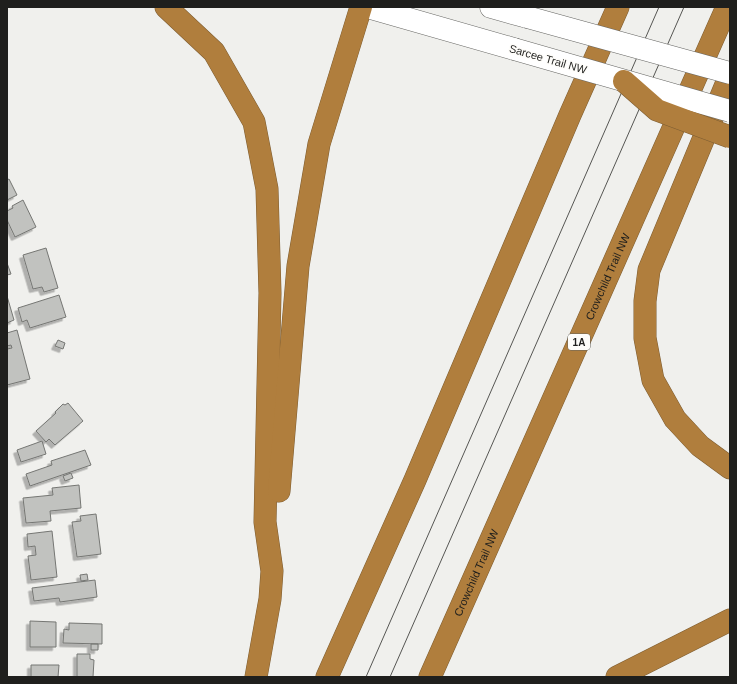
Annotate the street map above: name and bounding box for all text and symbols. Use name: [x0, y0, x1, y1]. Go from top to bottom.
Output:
street label: Sarcee Trail NW: [508, 42, 589, 76]
street label: Crowchild Trail NW: [583, 231, 632, 322]
road number: 1A: [568, 334, 590, 350]
street label: Crowchild Trail NW: [452, 527, 501, 618]

